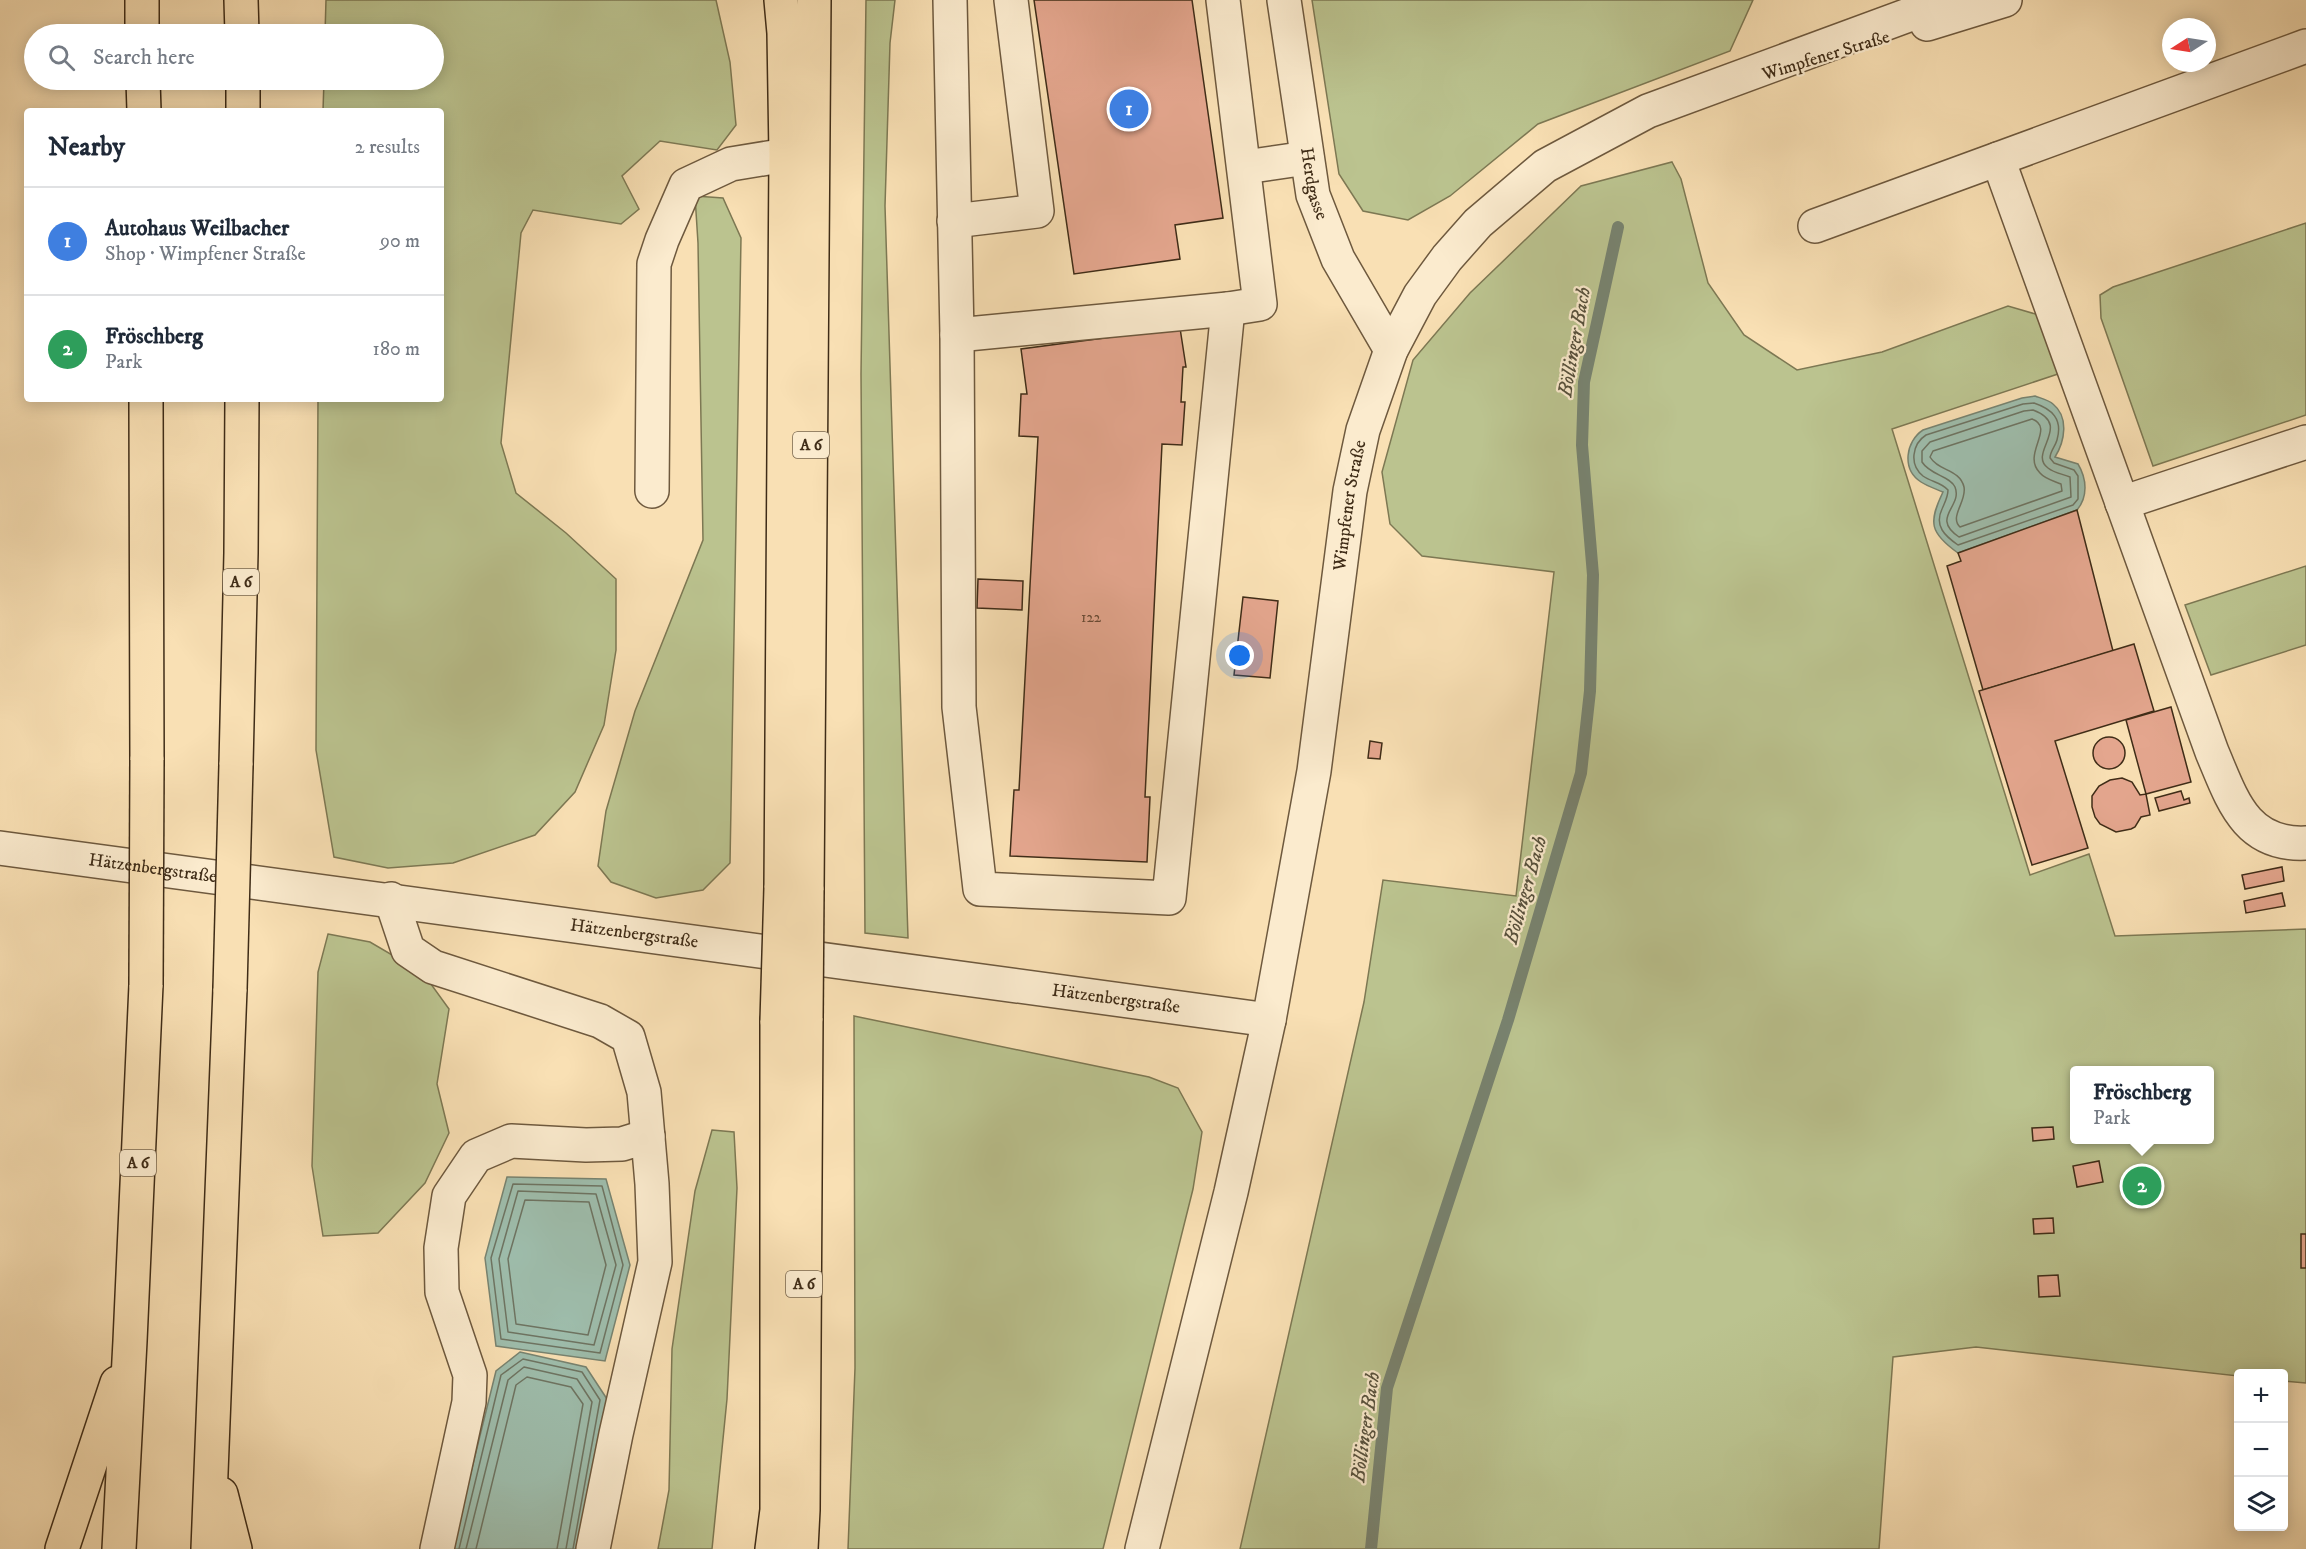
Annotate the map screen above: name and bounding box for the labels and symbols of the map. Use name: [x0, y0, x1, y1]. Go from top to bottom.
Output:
north arrow: [2162, 18, 2216, 72]
street label: Wimpfener Straße: [1759, 26, 1892, 86]
pin: 1: [1110, 86, 1148, 132]
street label: Herdgasse: [1295, 146, 1333, 223]
water label: Böllinger Bach: [1553, 285, 1597, 400]
road number: A 6: [793, 432, 829, 458]
street label: Wimpfener Straße: [1329, 438, 1372, 573]
road number: A 6: [223, 569, 259, 595]
house number: 122: [1081, 608, 1102, 627]
your location: [1225, 641, 1254, 670]
water label: Böllinger Bach: [1498, 833, 1553, 948]
street label: Hätzenbergstraße: [87, 849, 218, 888]
street label: Hätzenbergstraße: [569, 914, 700, 954]
street label: Hätzenbergstraße: [1050, 980, 1181, 1019]
road number: A 6: [120, 1150, 156, 1176]
pin: 2: [2122, 1164, 2162, 1208]
road number: A 6: [786, 1271, 822, 1297]
water label: Böllinger Bach: [1346, 1370, 1386, 1485]

